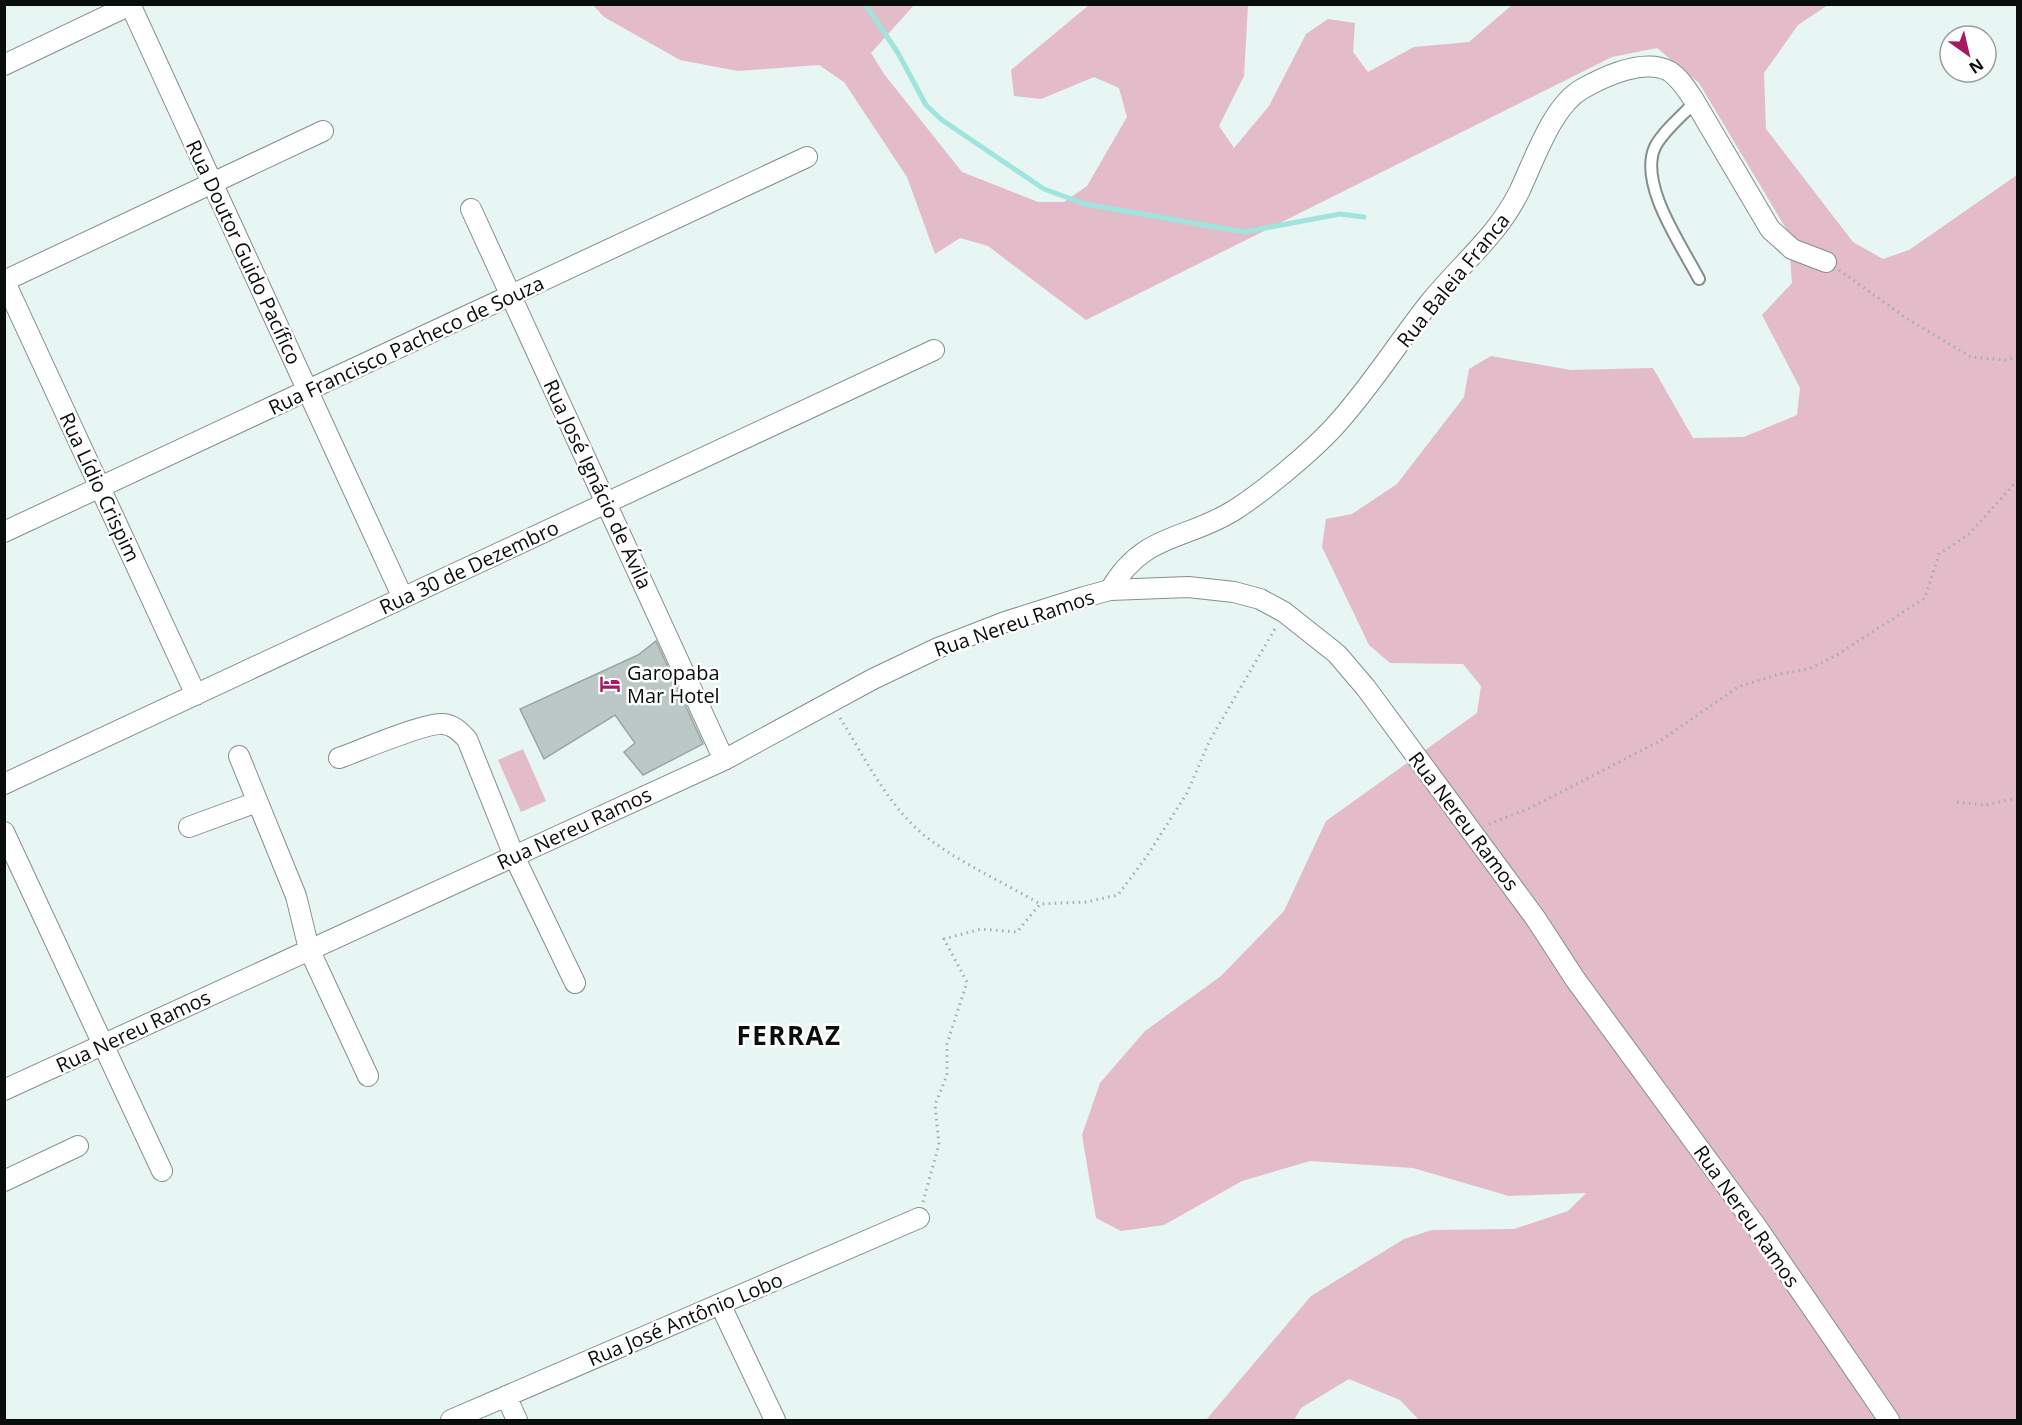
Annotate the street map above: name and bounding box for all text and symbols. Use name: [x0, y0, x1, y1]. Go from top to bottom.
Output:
north arrow: [1938, 24, 1998, 84]
text: N: [1965, 54, 1988, 79]
street label: Rua Doutor Guido Pacífico: [180, 135, 308, 369]
street label: Rua Baleia Franca: [1391, 207, 1515, 353]
street label: Rua Francisco Pacheco de Souza: [264, 269, 548, 421]
street label: Rua José Ignácio de Ávila: [537, 375, 659, 593]
street label: Rua Lídio Crispim: [54, 408, 146, 566]
street label: Rua 30 de Dezembro: [375, 514, 563, 620]
street label: Rua Nereu Ramos: [930, 583, 1098, 663]
place label: Garopaba Mar Hotel: [627, 659, 720, 709]
hotel icon: Garopaba Mar Hotel: [598, 672, 622, 696]
street label: Rua Nereu Ramos: [1403, 746, 1525, 896]
street label: Rua Nereu Ramos: [492, 780, 656, 876]
street label: Rua Nereu Ramos: [51, 983, 215, 1079]
district label: FERRAZ: [736, 1017, 842, 1053]
street label: Rua Nereu Ramos: [1688, 1140, 1806, 1292]
street label: Rua José Antônio Lobo: [583, 1266, 787, 1372]

